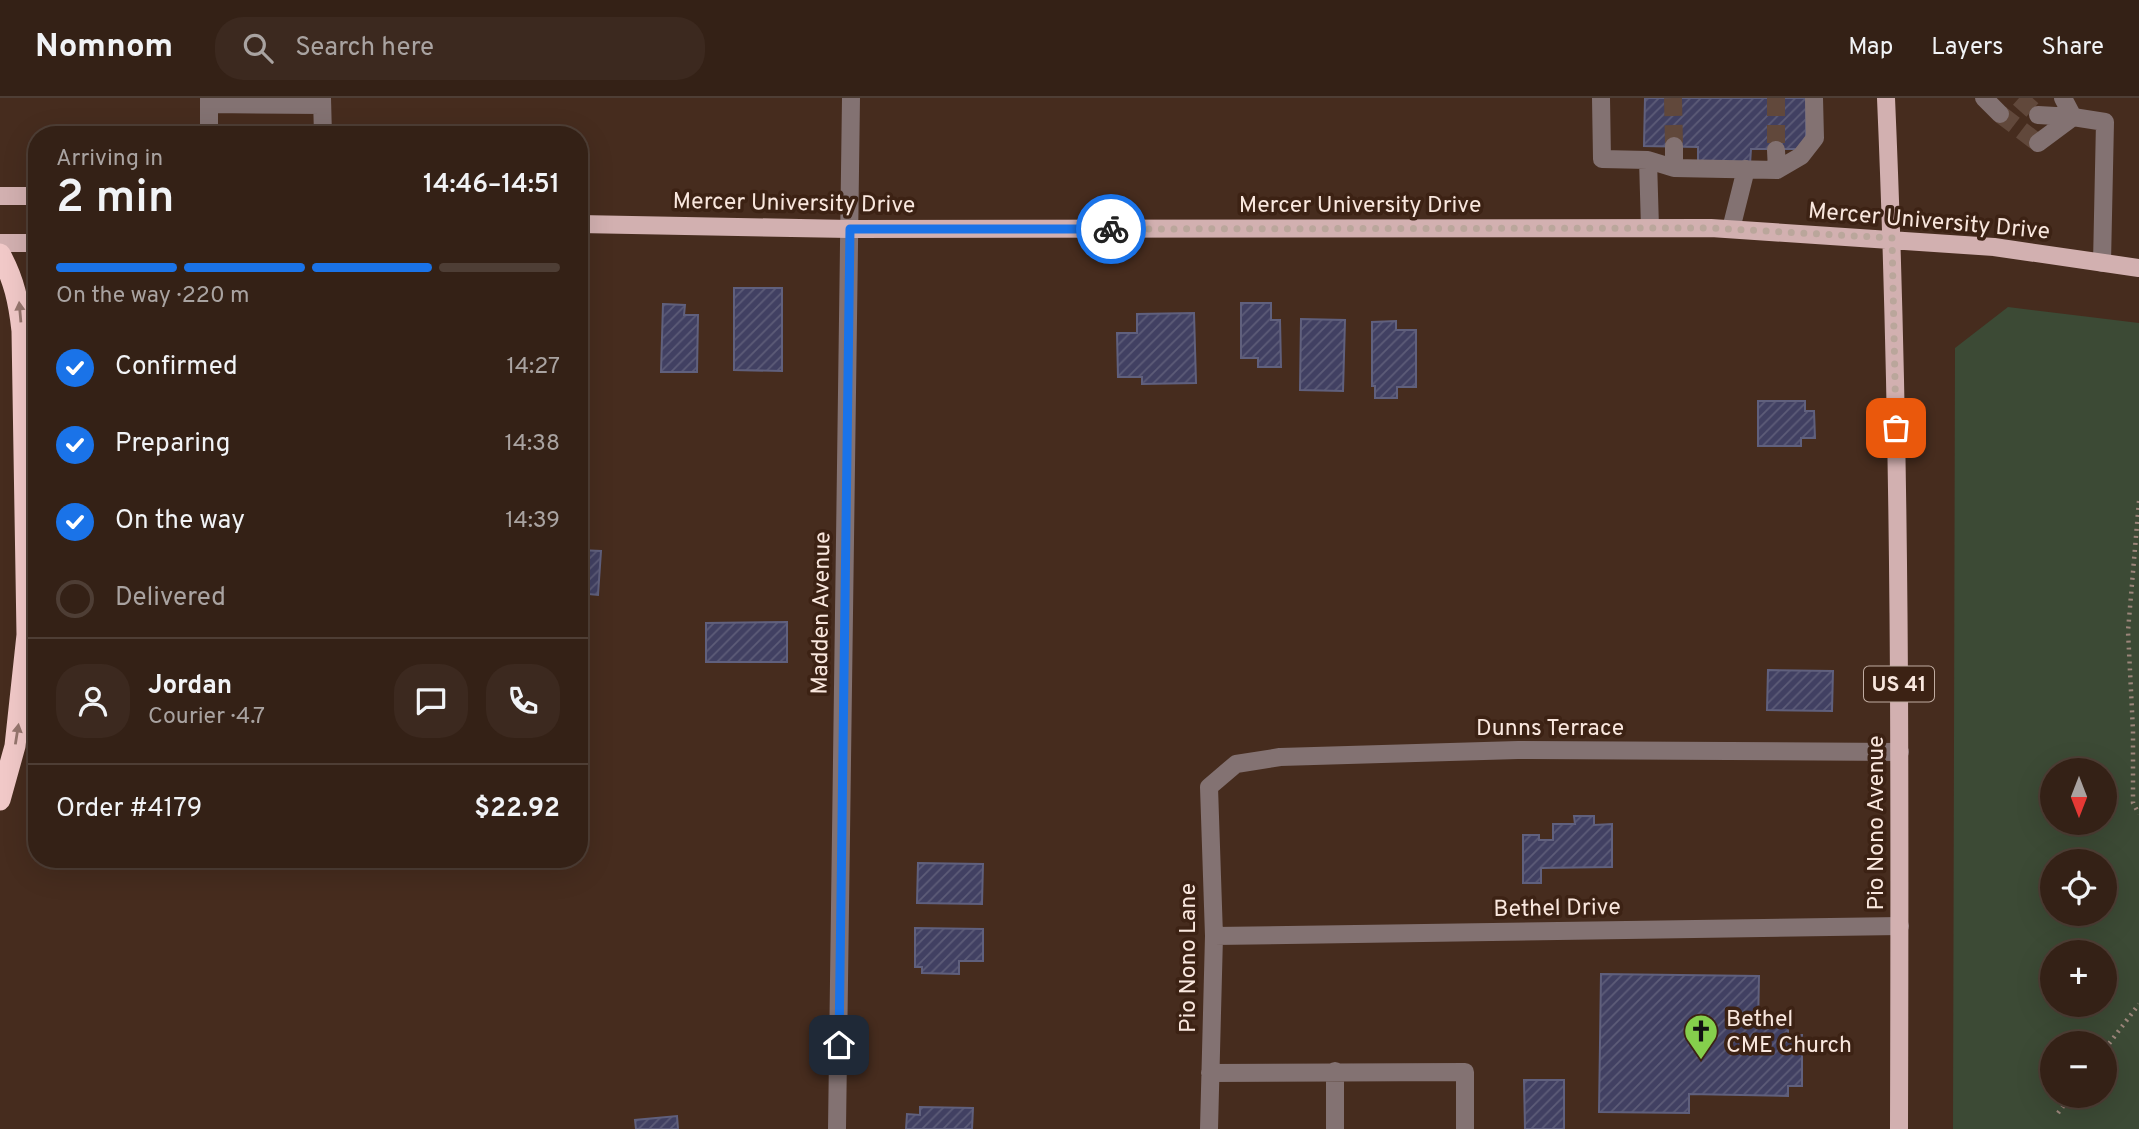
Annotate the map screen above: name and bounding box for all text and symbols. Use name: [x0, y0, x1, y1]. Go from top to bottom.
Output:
search box: [215, 17, 705, 80]
text: Nomnom: [35, 27, 173, 69]
icon: search: [239, 29, 277, 67]
text: Search here: [295, 32, 434, 65]
text: Map: [1848, 33, 1893, 63]
text: Layers: [1931, 33, 2003, 63]
text: Share: [2041, 33, 2104, 63]
text: Arriving in: [56, 145, 163, 174]
text: 14:46–14:51: [423, 169, 560, 202]
text: 2 min: [56, 170, 175, 229]
street label: Mercer University Drive: [672, 188, 916, 221]
street label: Mercer University Drive: [1239, 192, 1481, 221]
courier: [1076, 194, 1146, 264]
street label: Mercer University Drive: [1807, 197, 2051, 248]
icon: bike: [1092, 210, 1130, 248]
text: On the way · 220 m: [56, 282, 250, 311]
one-way arrow: [14, 301, 25, 323]
icon: check: [56, 349, 94, 387]
text: Confirmed: [115, 351, 238, 384]
text: 14:27: [507, 353, 560, 382]
pin: [1866, 398, 1926, 458]
icon: bag: [1877, 409, 1915, 447]
icon: check: [56, 426, 94, 464]
text: Preparing: [115, 428, 230, 461]
text: 14:38: [505, 430, 560, 459]
icon: check: [56, 503, 94, 541]
text: On the way: [115, 505, 245, 538]
text: 14:39: [505, 507, 560, 536]
street label: Madden Avenue: [807, 531, 838, 695]
text: Delivered: [115, 582, 226, 615]
button: person: [56, 664, 130, 738]
button: chat: [394, 664, 468, 738]
button: phone: [486, 664, 560, 738]
road number: US 41: [1864, 666, 1934, 702]
text: Jordan: [148, 670, 232, 703]
text: Courier · 4.7: [148, 703, 265, 732]
street label: Dunns Terrace: [1476, 715, 1624, 744]
one-way arrow: [12, 722, 23, 744]
street label: Pio Nono Avenue: [1863, 735, 1892, 911]
north arrow: [2040, 758, 2118, 835]
map controls: [2040, 758, 2117, 1108]
text: Order #4179: [56, 793, 202, 826]
text: $22.92: [474, 793, 560, 826]
button: locate: [2040, 849, 2117, 926]
street label: Pio Nono Lane: [1175, 883, 1204, 1033]
street label: Bethel Drive: [1493, 894, 1621, 925]
button: +: [2040, 940, 2117, 1017]
place label: Bethel CME Church: [1726, 1006, 1852, 1061]
church icon: Bethel CME Church: [1682, 1012, 1720, 1061]
pin: [809, 1015, 869, 1075]
icon: home: [820, 1026, 858, 1064]
button: −: [2040, 1031, 2117, 1108]

